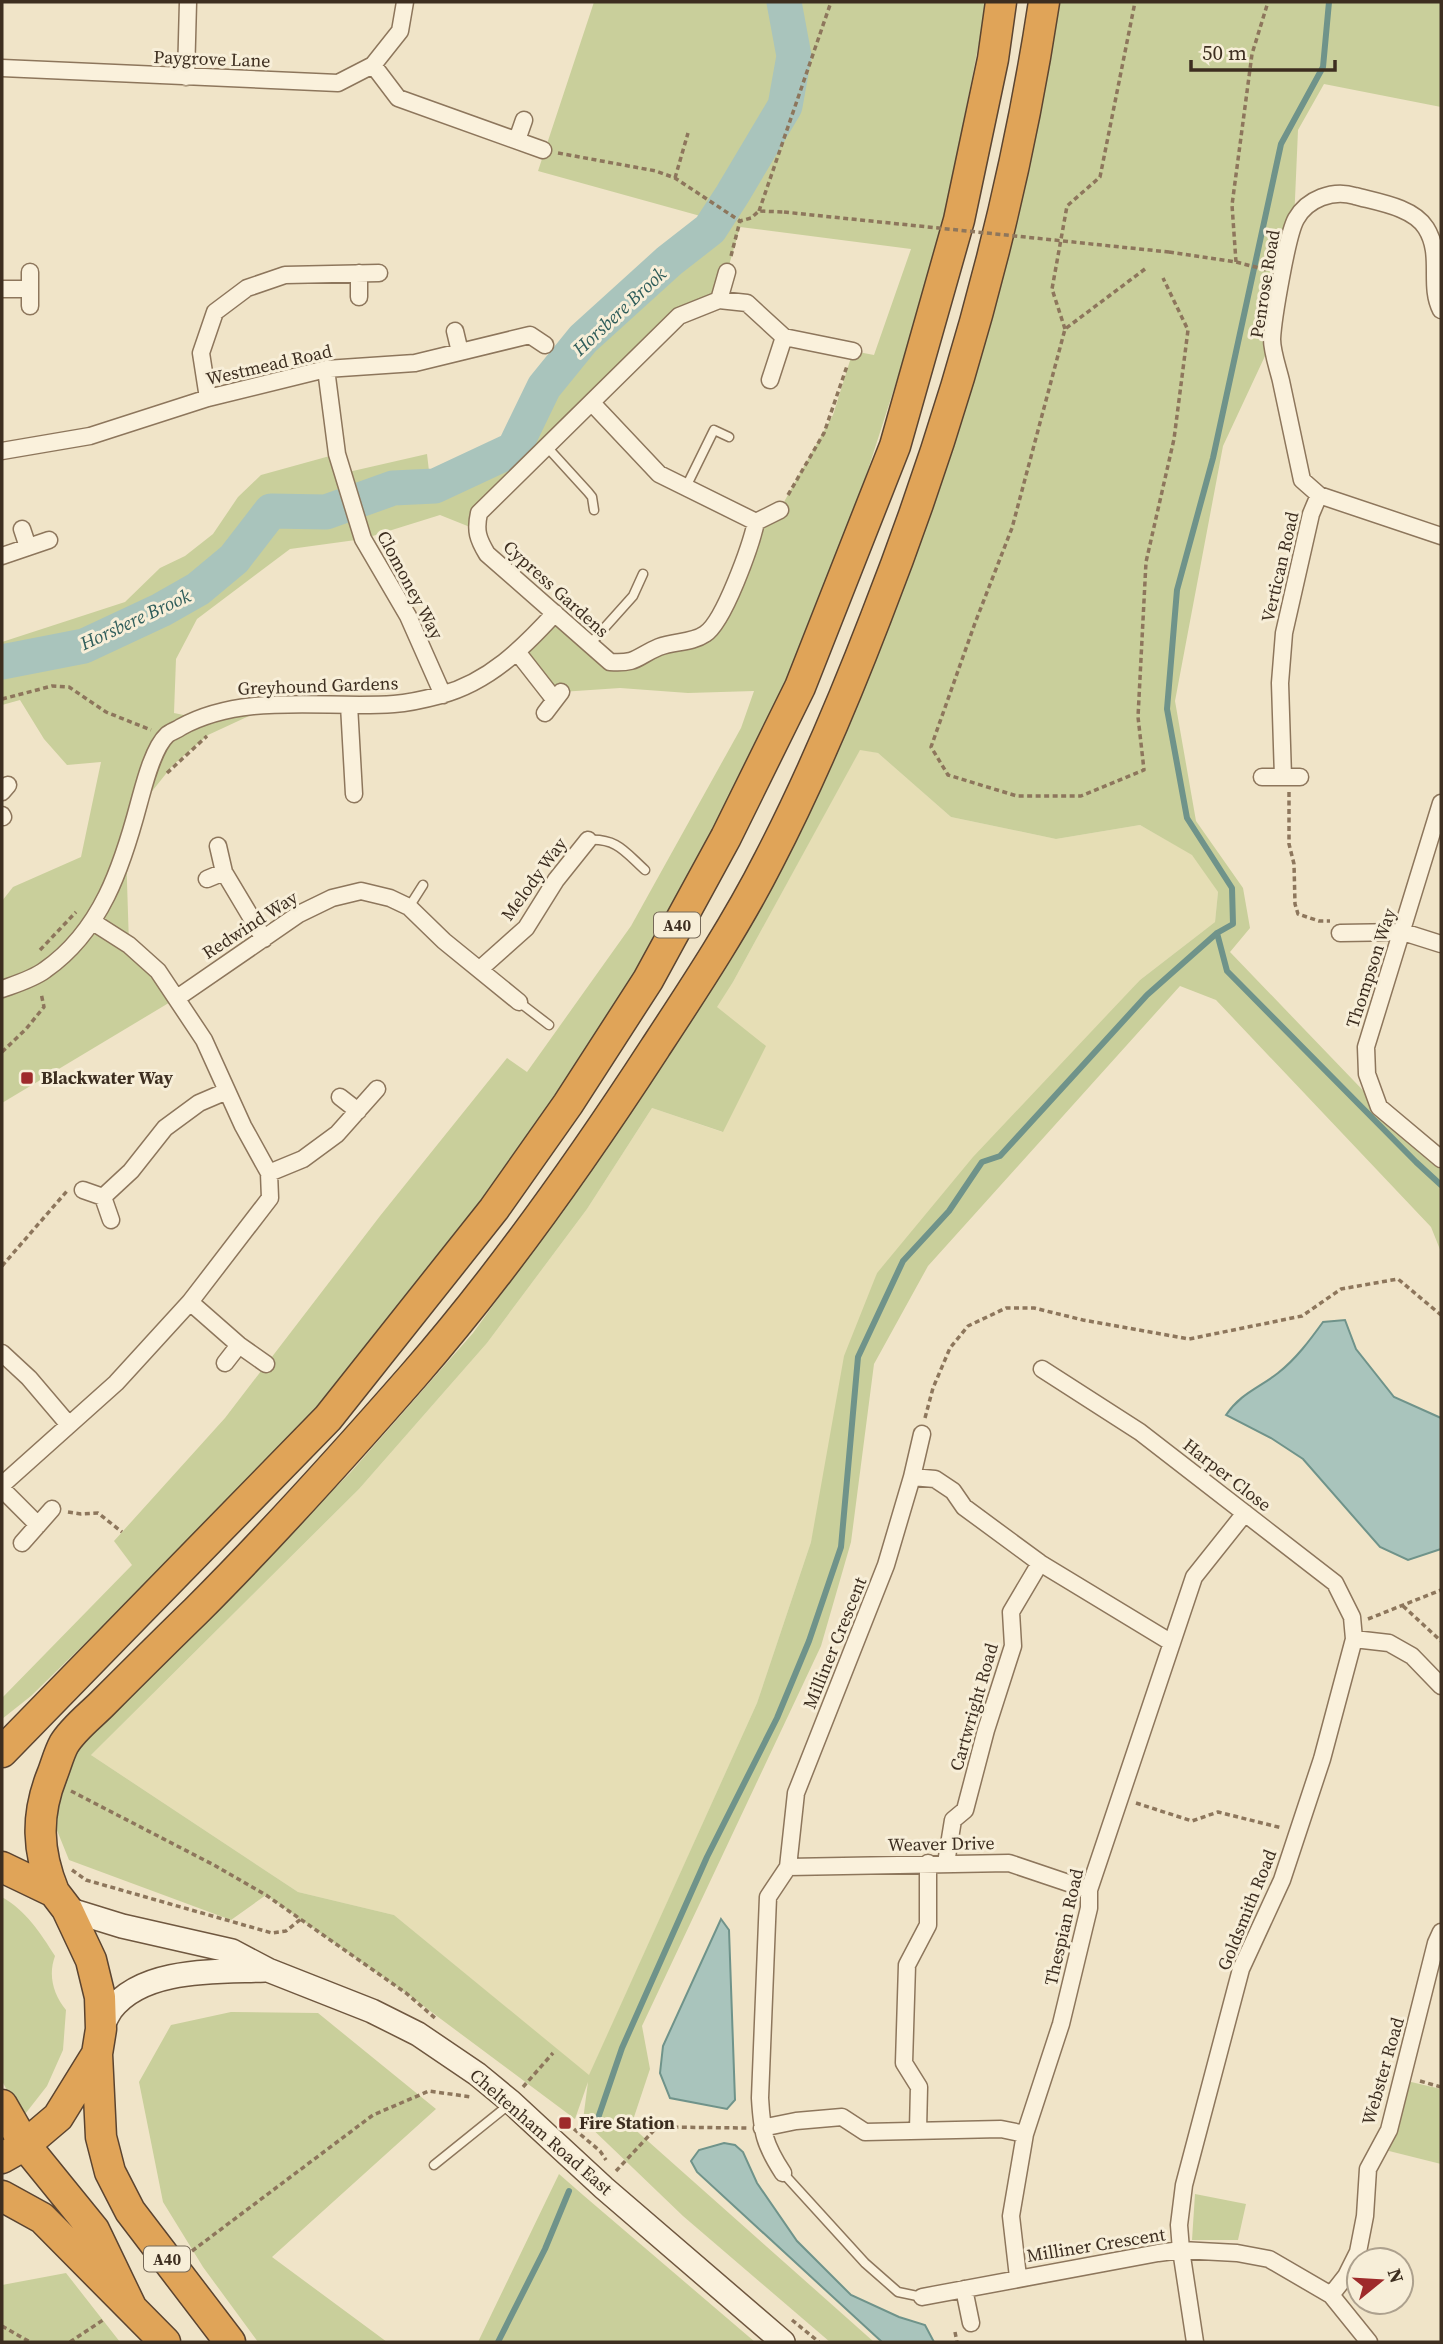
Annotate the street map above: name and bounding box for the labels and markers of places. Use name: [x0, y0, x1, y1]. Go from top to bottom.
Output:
place label: Blackwater Way: [41, 1065, 174, 1090]
marker: Blackwater Way: [19, 1070, 35, 1086]
place label: Fire Station: [579, 2110, 675, 2135]
marker: Fire Station: [557, 2115, 573, 2131]

